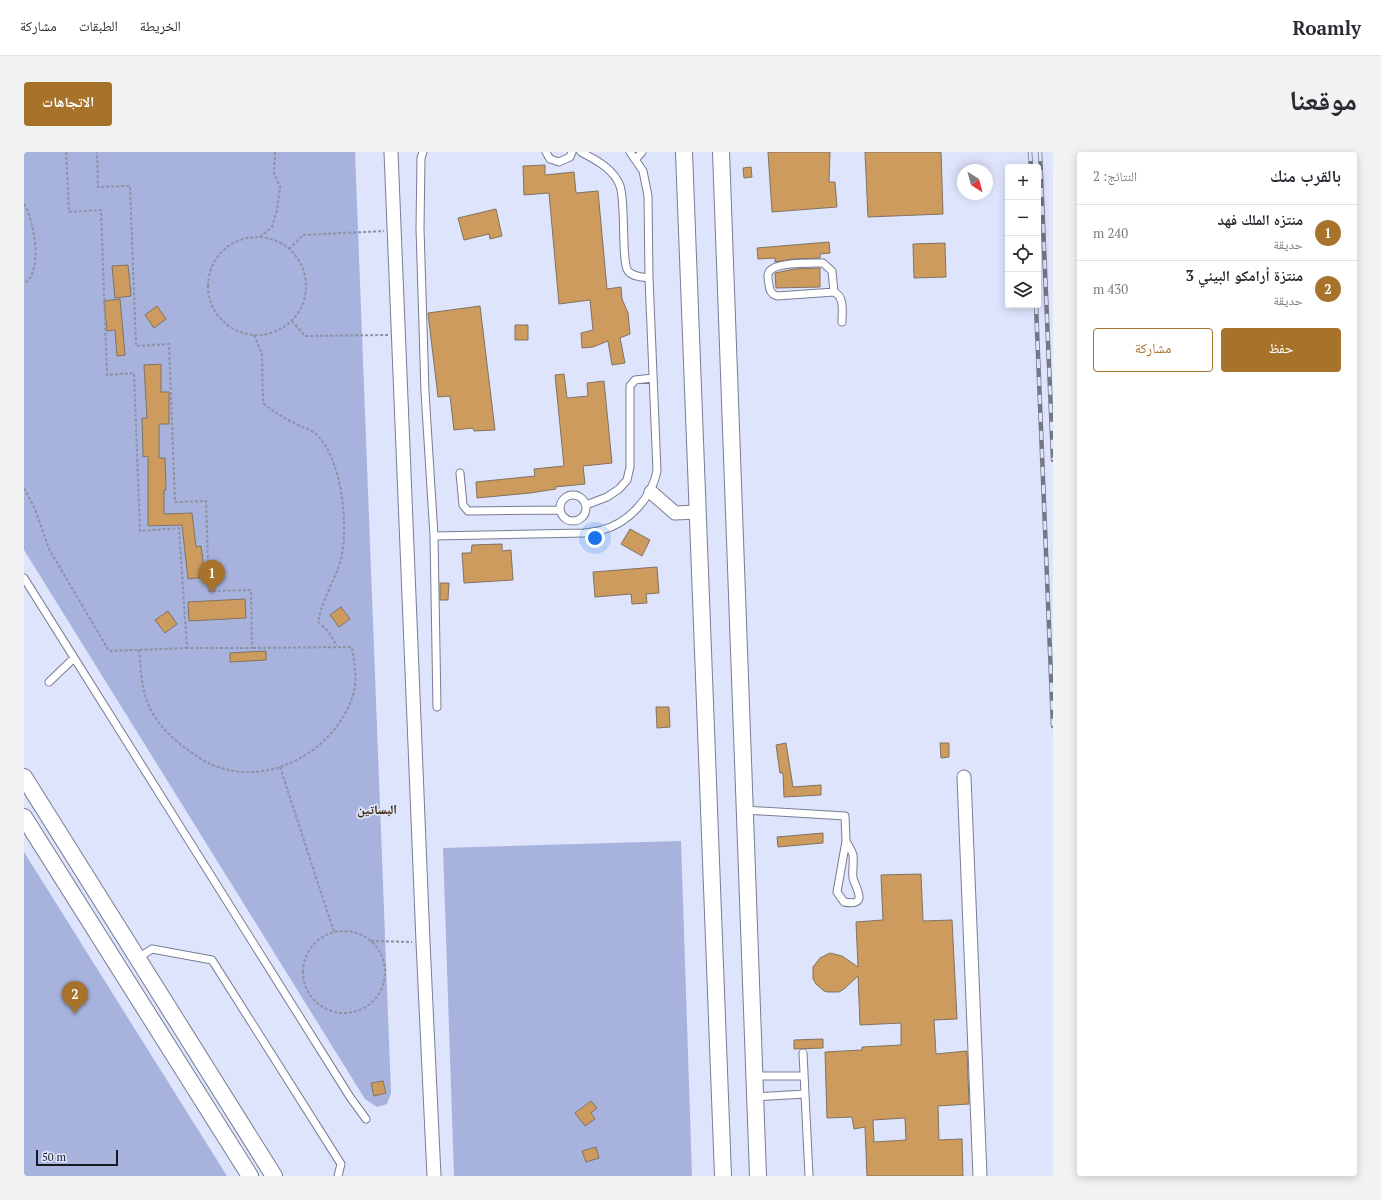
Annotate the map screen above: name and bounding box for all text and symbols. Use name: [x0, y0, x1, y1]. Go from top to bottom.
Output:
text: Roamly: [1292, 15, 1361, 40]
text: مشاركة: [20, 16, 57, 35]
text: الطبقات: [79, 16, 118, 35]
text: الخريطة: [140, 16, 181, 35]
text: موقعنا: [1289, 81, 1357, 118]
button: الاتجاهات: [24, 82, 112, 126]
north arrow: [957, 164, 993, 200]
map controls: [1005, 164, 1041, 308]
button: +: [1005, 164, 1041, 200]
text: بالقرب منك: [1270, 164, 1341, 187]
text: النتائج: 2: [1093, 167, 1137, 185]
button: −: [1005, 200, 1041, 236]
text: منتزه الملك فهد: [1218, 209, 1303, 229]
text: 240 m: [1093, 224, 1128, 242]
text: 1: [1324, 224, 1332, 242]
text: حديقة: [1273, 235, 1303, 253]
button: locate: [1005, 236, 1041, 272]
text: منتزة أرامكو البيئي 3: [1186, 265, 1303, 285]
button: layers: [1005, 272, 1041, 308]
text: 430 m: [1093, 280, 1128, 298]
text: 2: [1324, 280, 1332, 298]
text: حديقة: [1273, 291, 1303, 309]
button: مشاركة: [1093, 328, 1213, 372]
button: حفظ: [1221, 328, 1341, 372]
your location: [585, 528, 605, 548]
pin: 1: [199, 560, 225, 593]
district label: البساتين: [357, 800, 397, 818]
pin: 2: [62, 981, 88, 1014]
scale bar: [36, 1148, 118, 1167]
text: 50 m: [42, 1150, 66, 1164]

